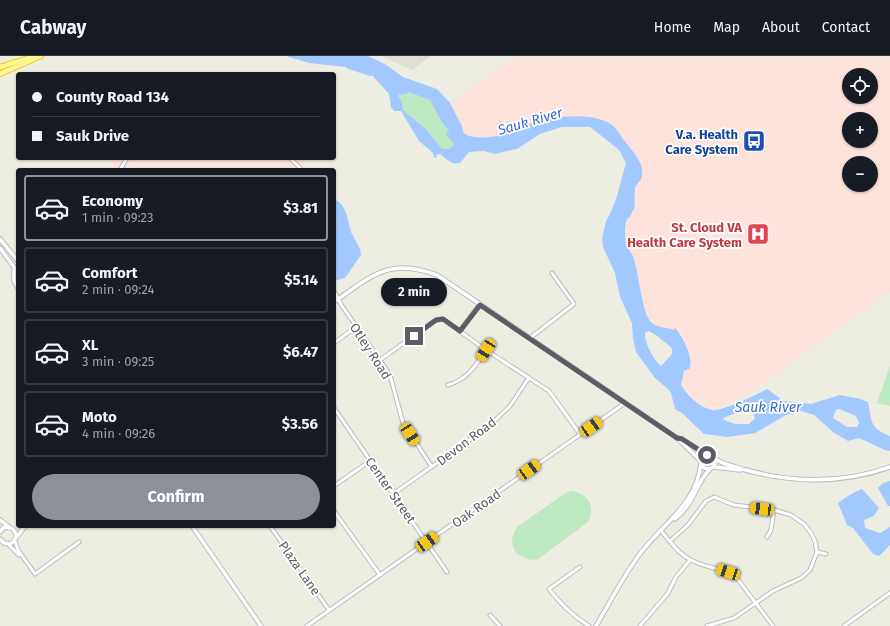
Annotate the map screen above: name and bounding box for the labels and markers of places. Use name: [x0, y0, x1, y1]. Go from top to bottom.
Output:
place label: V.a. Health Care System: [665, 127, 738, 157]
bus stop icon: V.a. Health Care System: [741, 128, 767, 154]
place label: St. Cloud VA Health Care System: [627, 220, 742, 250]
hospital icon: St. Cloud VA Health Care System: [745, 221, 771, 247]

